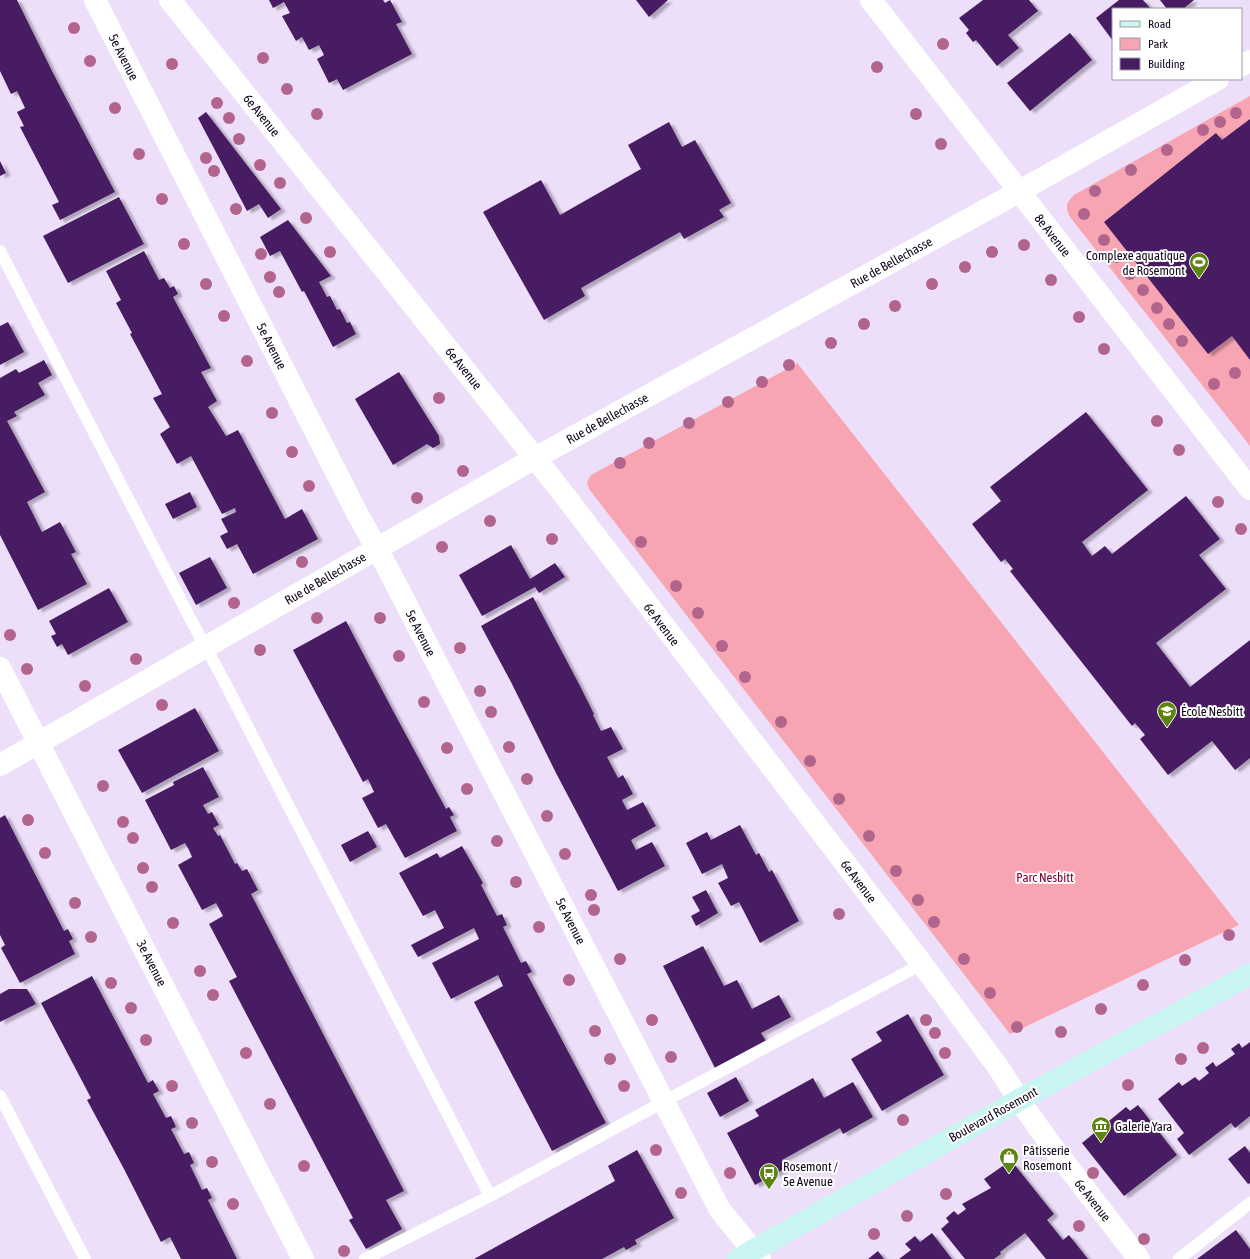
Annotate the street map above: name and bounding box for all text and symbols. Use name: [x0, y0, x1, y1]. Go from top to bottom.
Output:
legend: [1112, 8, 1242, 80]
text: Road: [1148, 17, 1171, 31]
street label: 5e Avenue: [106, 32, 142, 83]
text: Park: [1148, 37, 1169, 51]
text: Building: [1148, 57, 1186, 71]
street label: 6e Avenue: [240, 91, 283, 139]
street label: 8e Avenue: [1031, 211, 1074, 260]
street label: Rue de Bellechasse: [848, 234, 935, 291]
place label: Complexe aquatique de Rosemont: [1086, 248, 1185, 278]
sports icon: Complexe aquatique de Rosemont: [1188, 251, 1210, 279]
street label: 5e Avenue: [254, 321, 290, 372]
street label: 6e Avenue: [442, 344, 485, 392]
street label: Rue de Bellechasse: [564, 390, 651, 447]
street label: Rue de Bellechasse: [282, 549, 369, 608]
street label: 6e Avenue: [641, 600, 683, 649]
street label: 5e Avenue: [403, 608, 439, 659]
school or university icon: École Nesbitt: [1156, 700, 1178, 728]
place label: École Nesbitt: [1181, 704, 1244, 719]
street label: 6e Avenue: [838, 857, 880, 906]
park label: Parc Nesbitt: [1016, 870, 1074, 885]
street label: 5e Avenue: [553, 896, 589, 947]
street label: 3e Avenue: [134, 938, 170, 989]
street label: Boulevard Rosemont: [946, 1084, 1041, 1145]
museum icon: Galerie Yara: [1090, 1115, 1112, 1143]
place label: Galerie Yara: [1115, 1119, 1172, 1134]
place label: Pâtisserie Rosemont: [1023, 1143, 1072, 1173]
shop icon: Pâtisserie Rosemont: [998, 1146, 1020, 1174]
place label: Rosemont / 5e Avenue: [783, 1159, 838, 1189]
bus stop icon: Rosemont / 5e Avenue: [758, 1162, 780, 1190]
street label: 6e Avenue: [1071, 1176, 1114, 1225]

